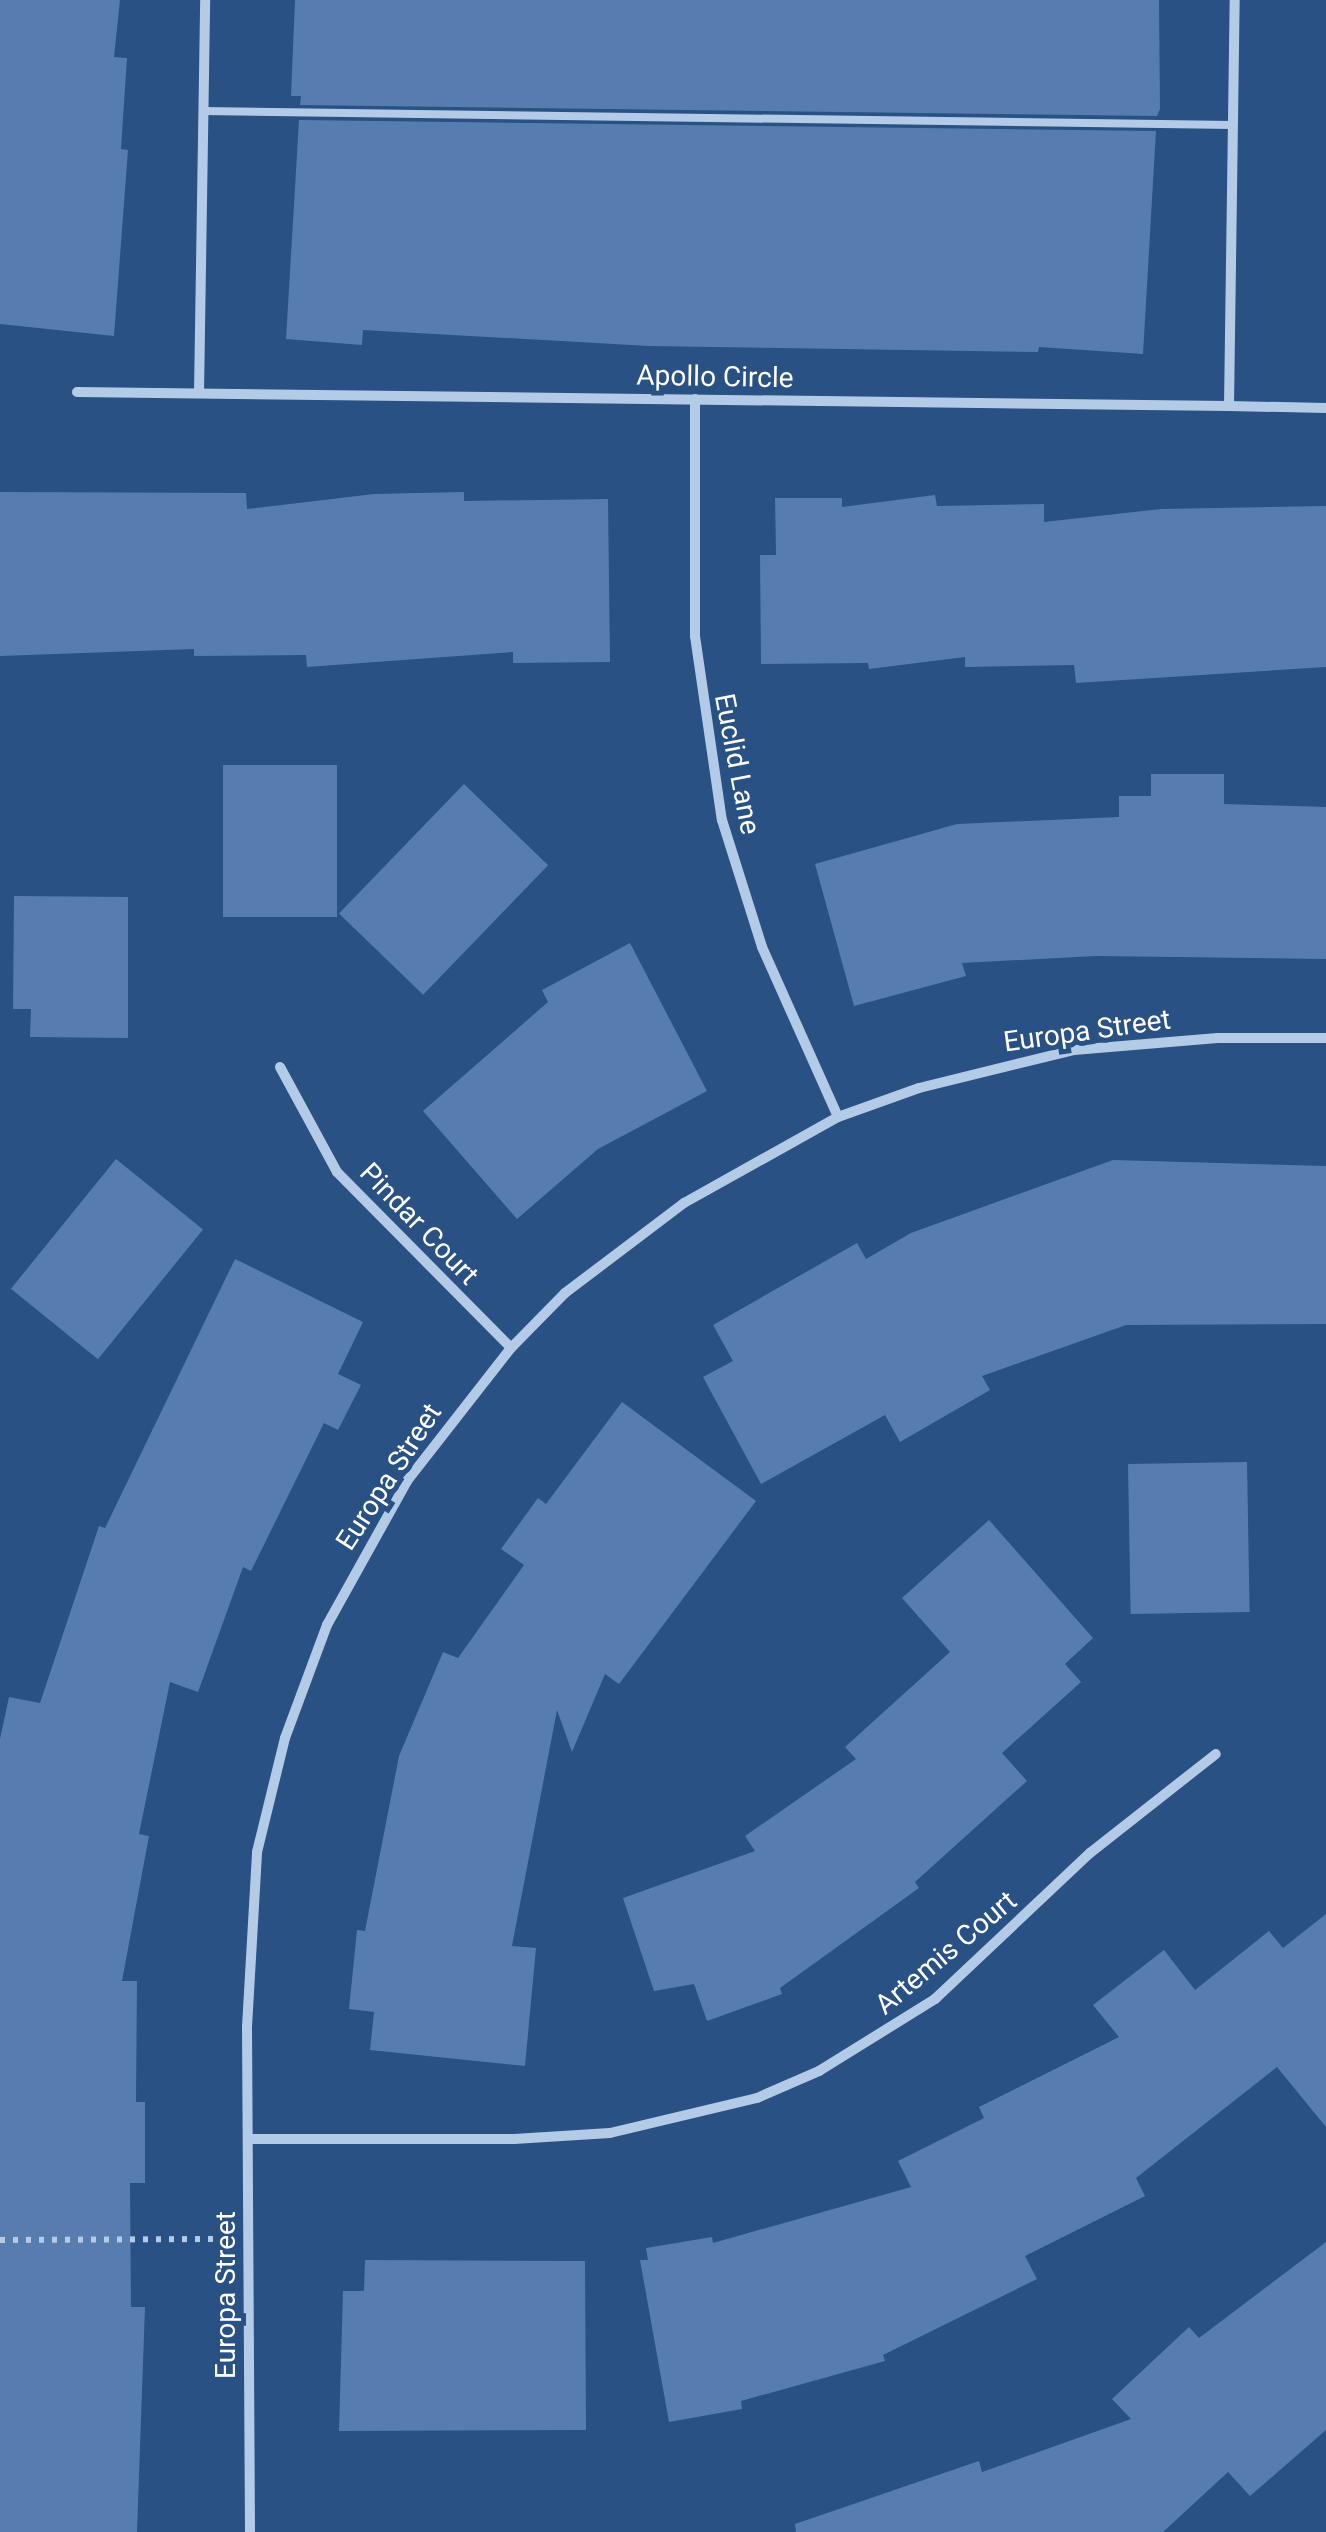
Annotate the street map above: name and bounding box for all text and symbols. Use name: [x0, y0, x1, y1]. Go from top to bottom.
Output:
street label: Apollo Circle: [636, 359, 794, 395]
street label: Euclid Lane: [707, 691, 767, 837]
street label: Europa Street: [1001, 1003, 1173, 1059]
street label: Pindar Court: [353, 1156, 485, 1292]
street label: Europa Street: [329, 1397, 449, 1557]
street label: Artemis Court: [868, 1884, 1024, 2022]
street label: Europa Street: [209, 2211, 243, 2379]

